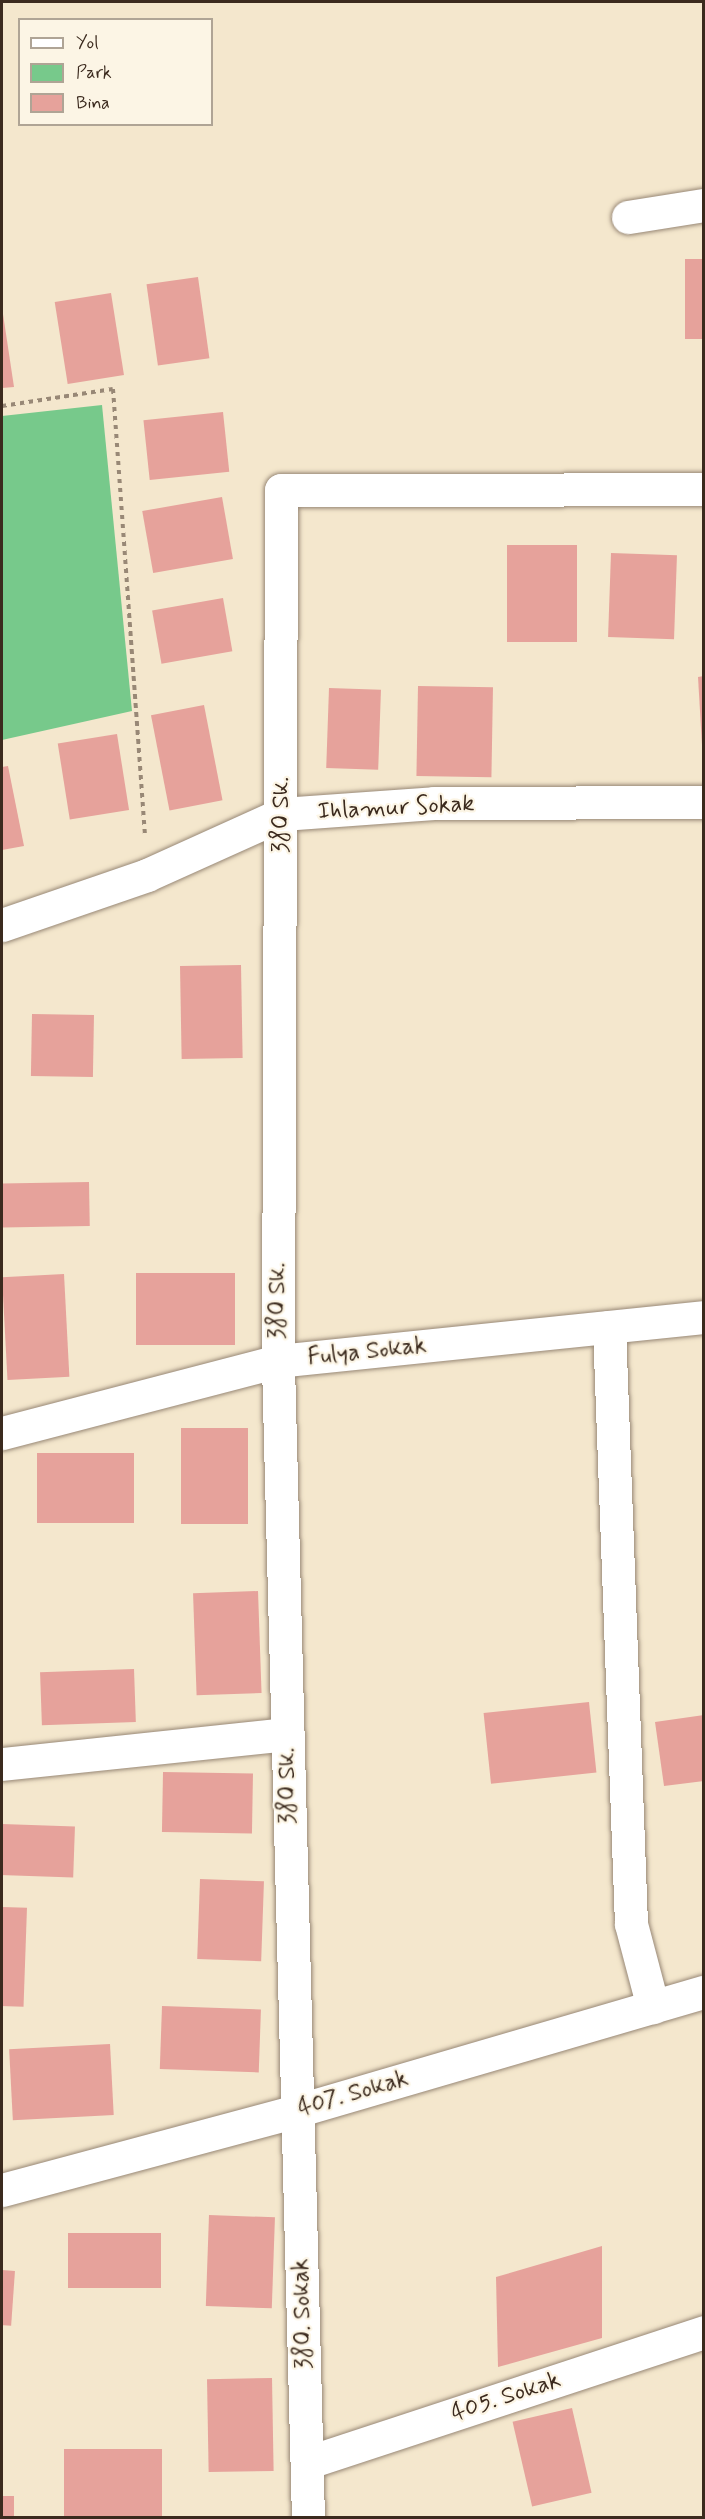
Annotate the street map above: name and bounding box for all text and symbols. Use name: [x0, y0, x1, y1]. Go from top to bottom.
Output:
legend: [18, 18, 213, 126]
text: Yol: [76, 31, 99, 55]
text: Park: [76, 61, 112, 85]
text: Bina: [76, 91, 110, 115]
street label: 380 Sk.: [268, 777, 296, 853]
street label: Ihlamur Sokak: [316, 789, 476, 827]
street label: 380 Sk.: [264, 1263, 292, 1339]
street label: Fulya Sokak: [306, 1331, 428, 1373]
street label: 380 Sk.: [273, 1747, 303, 1825]
street label: 407. Sokak: [295, 2065, 411, 2123]
street label: 380. Sokak: [287, 2258, 319, 2370]
street label: 405. Sokak: [448, 2366, 564, 2428]

